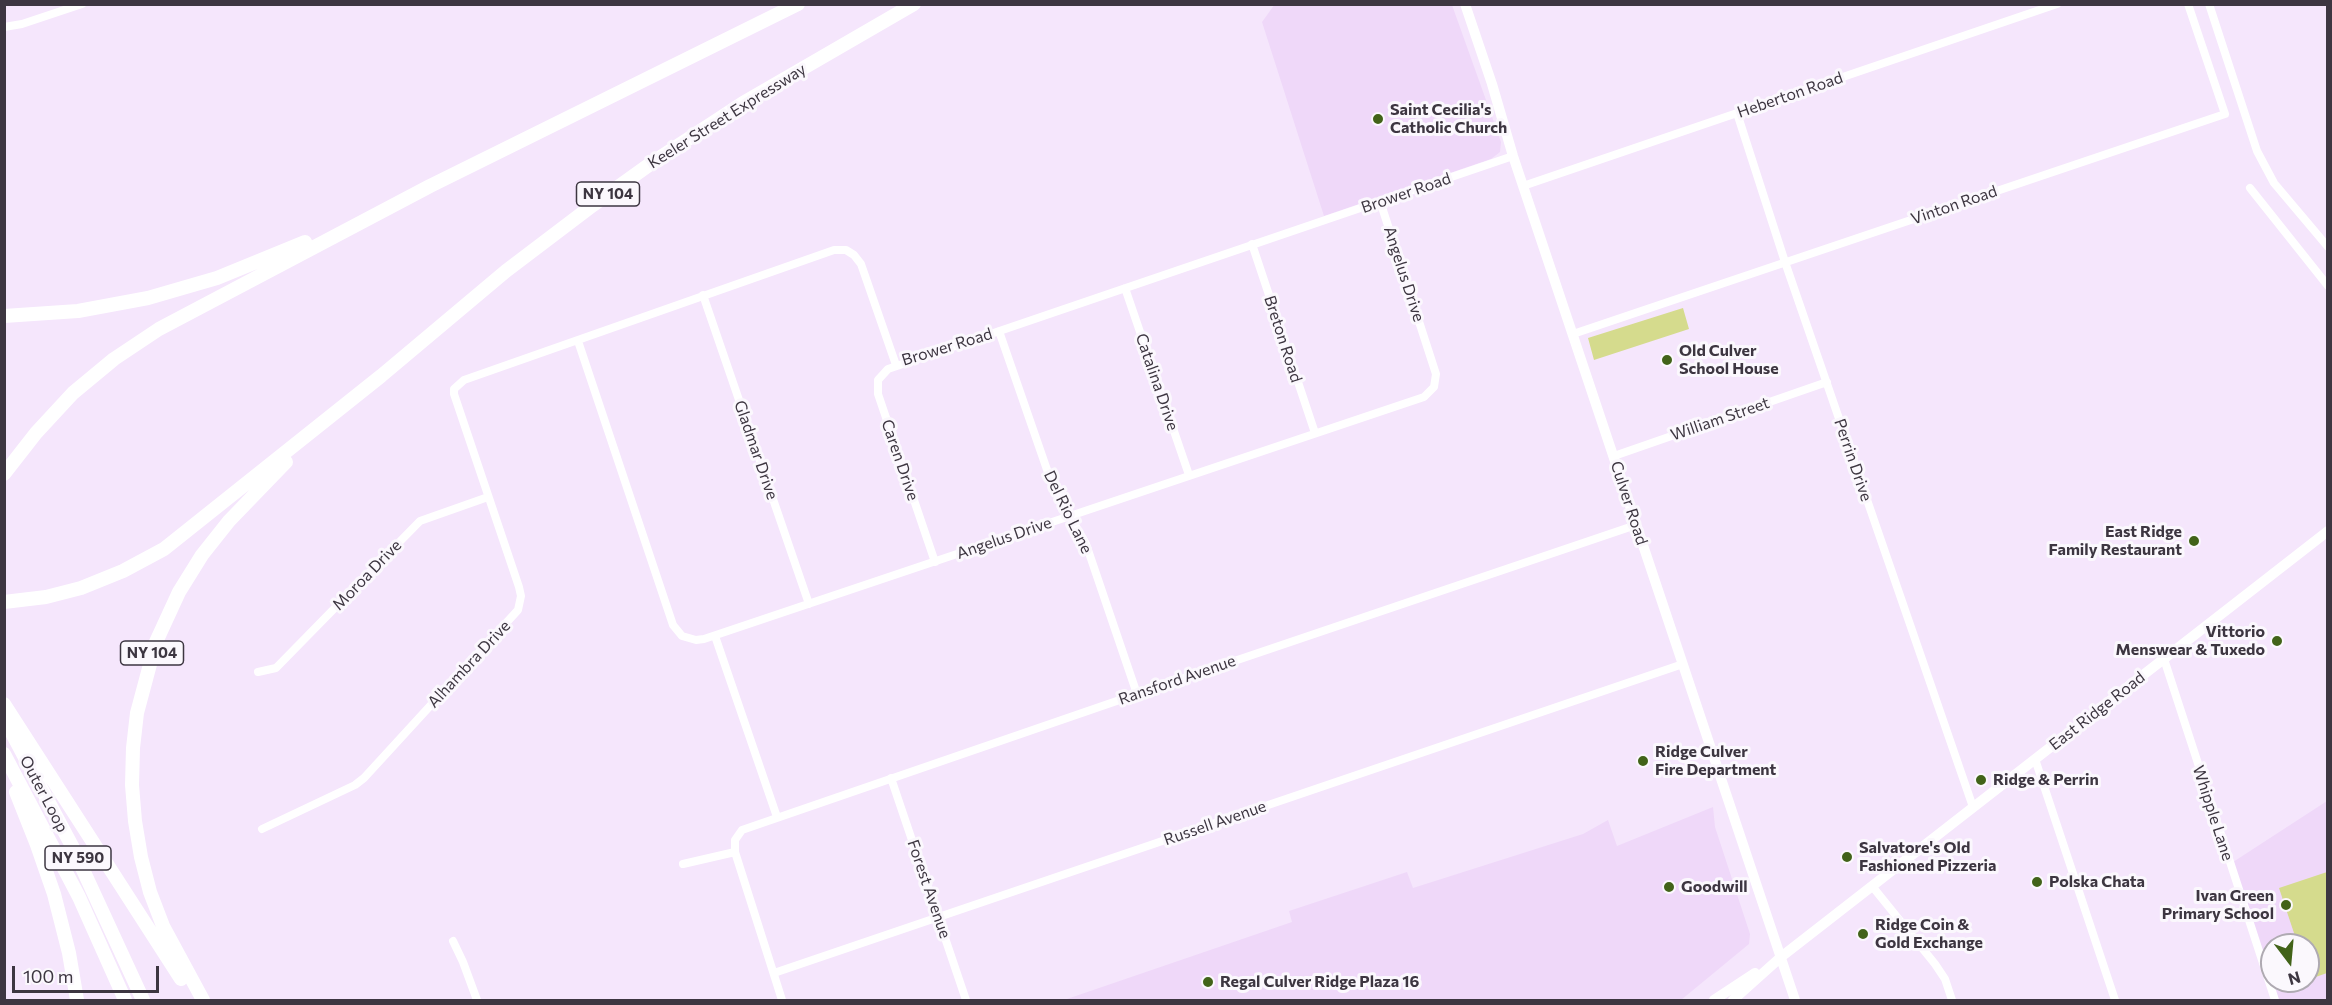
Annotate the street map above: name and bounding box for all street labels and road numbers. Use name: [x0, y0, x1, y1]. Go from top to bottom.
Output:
street label: Keeler Street Expressway: [644, 59, 810, 173]
street label: Heberton Road: [1735, 68, 1845, 122]
street label: Brower Road: [1359, 169, 1453, 217]
street label: Vinton Road: [1908, 181, 2000, 229]
road number: NY 104: [576, 182, 640, 206]
street label: Angelus Drive: [1380, 224, 1428, 324]
street label: Breton Road: [1260, 293, 1306, 385]
street label: Brower Road: [899, 324, 995, 370]
street label: Catalina Drive: [1131, 331, 1183, 433]
street label: William Street: [1668, 393, 1772, 445]
street label: Gladmar Drive: [730, 398, 782, 502]
street label: Perrin Drive: [1830, 416, 1876, 504]
street label: Caren Drive: [877, 417, 923, 503]
street label: Culver Road: [1606, 459, 1652, 547]
street label: Del Rio Lane: [1040, 467, 1096, 557]
street label: Angelus Drive: [954, 513, 1054, 563]
street label: Moroa Drive: [329, 536, 405, 614]
street label: Alhambra Drive: [424, 616, 514, 712]
road number: NY 104: [120, 641, 184, 665]
street label: Ransford Avenue: [1116, 651, 1238, 709]
street label: East Ridge Road: [2045, 668, 2149, 754]
street label: Outer Loop: [16, 752, 72, 836]
street label: Whipple Lane: [2189, 763, 2237, 863]
street label: Russell Avenue: [1161, 796, 1269, 850]
street label: Forest Avenue: [903, 837, 955, 941]
road number: NY 590: [45, 846, 111, 870]

